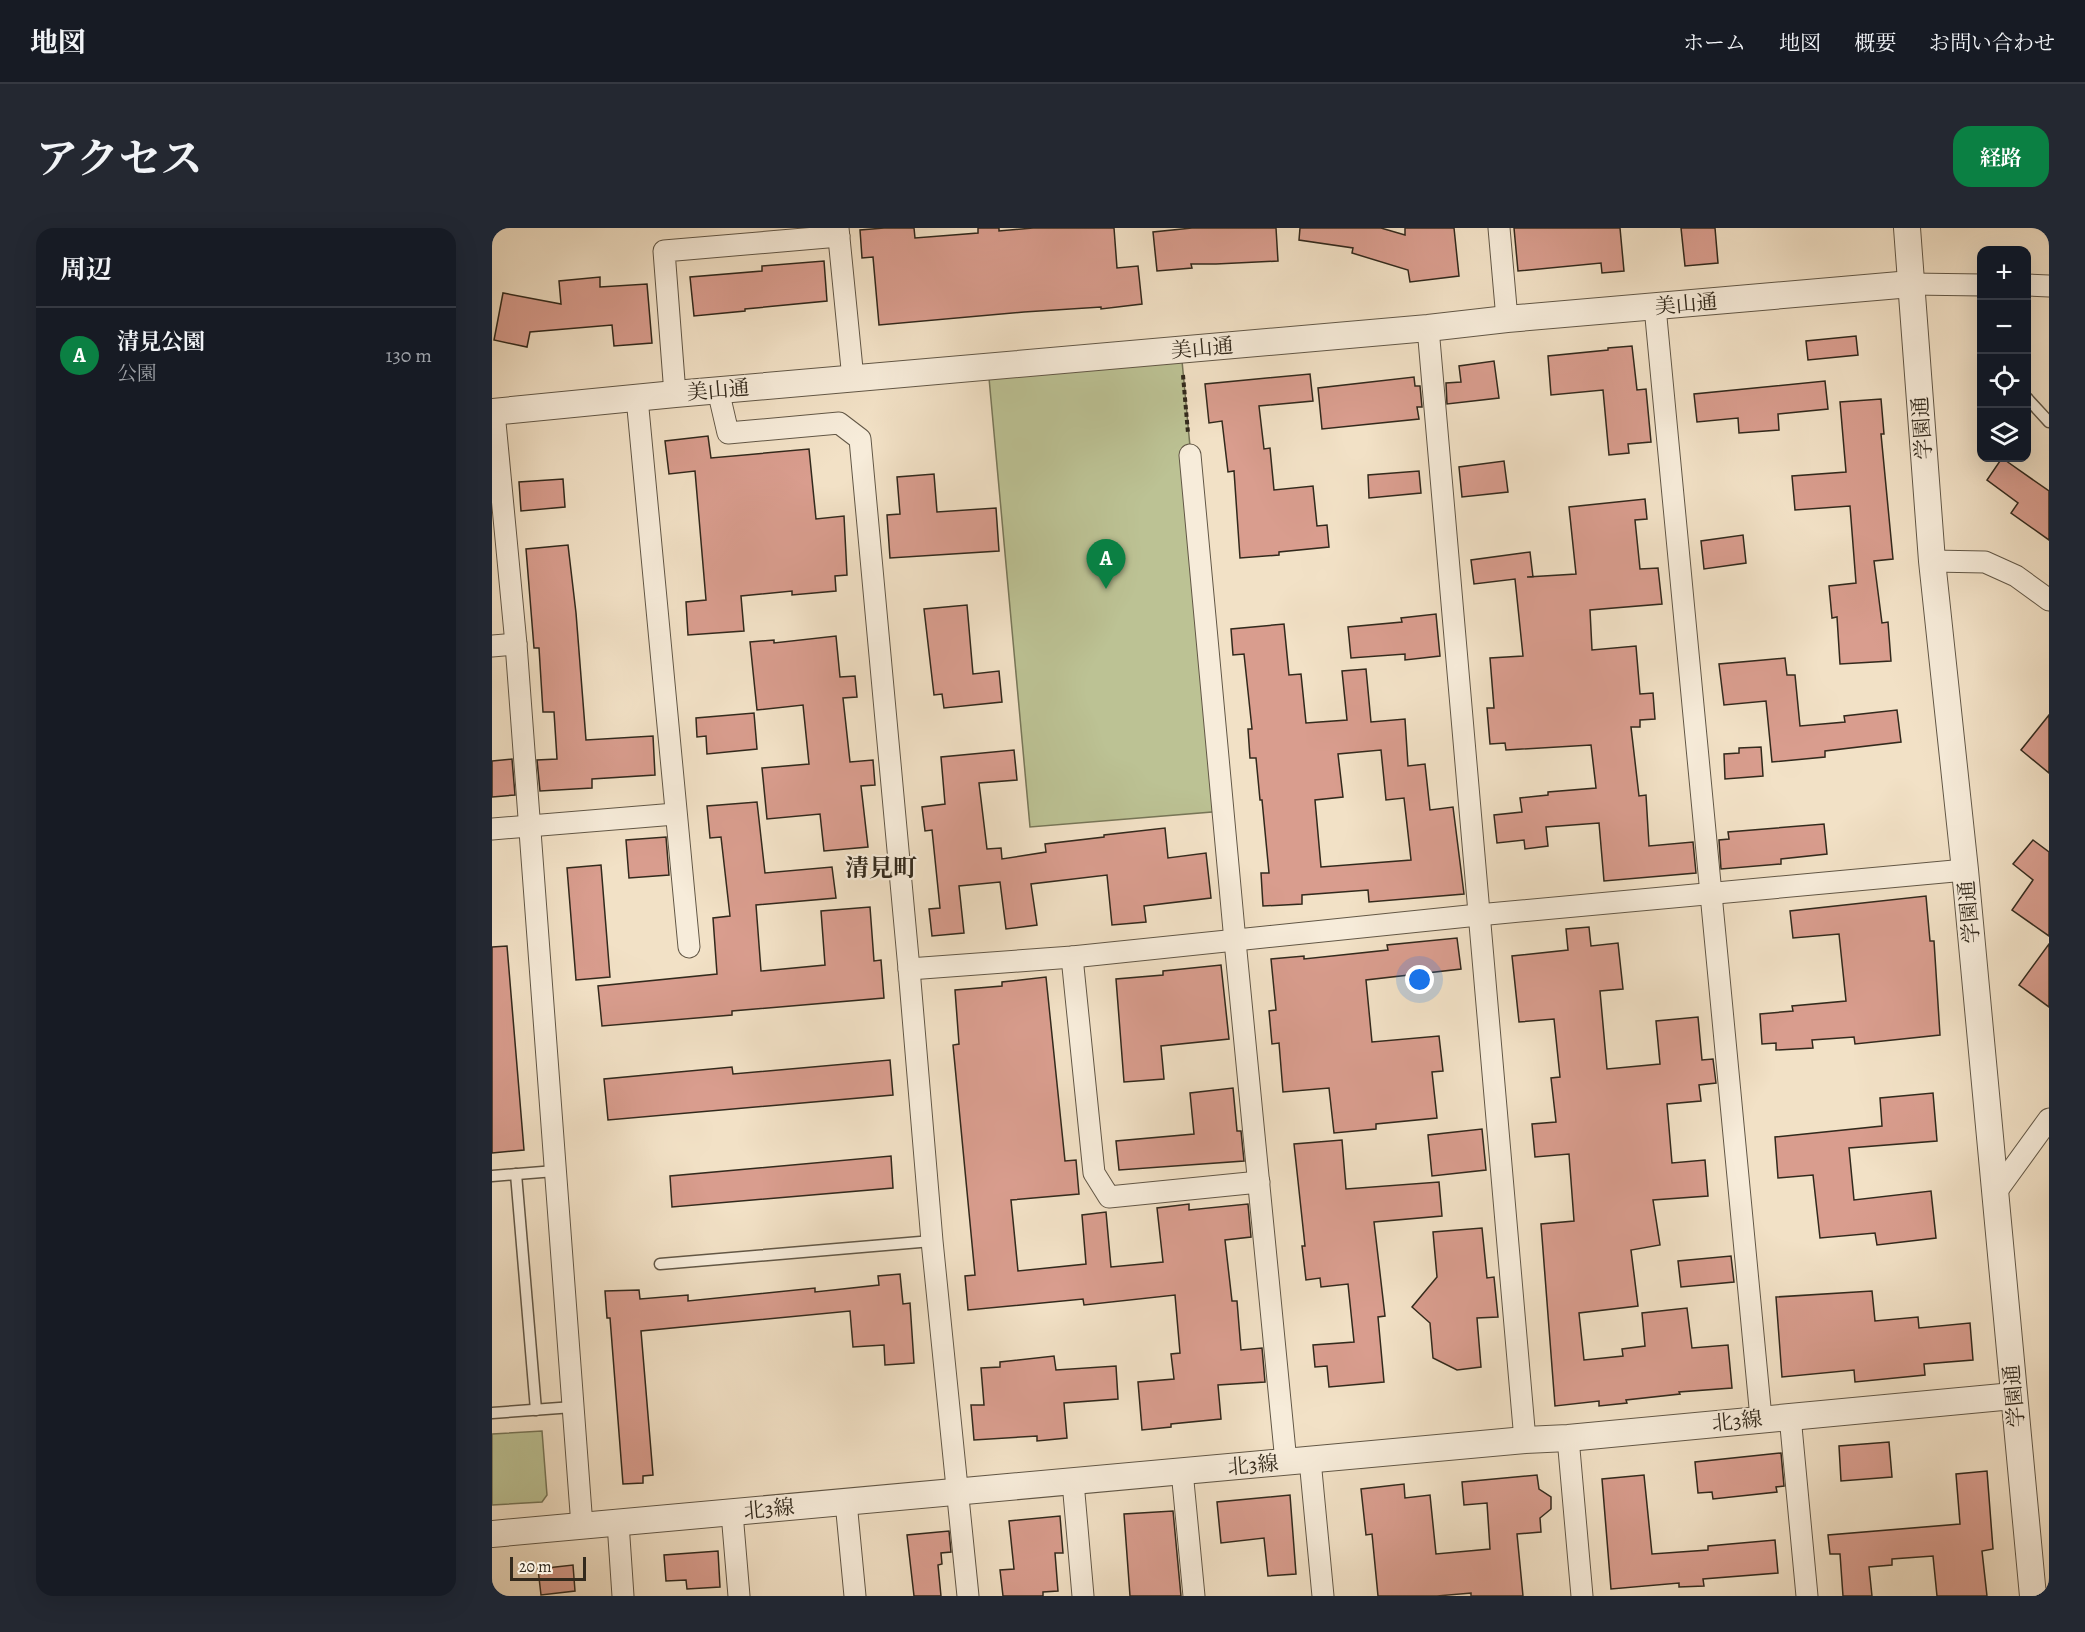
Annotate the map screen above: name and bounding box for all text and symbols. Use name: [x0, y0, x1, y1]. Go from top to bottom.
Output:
text: 地図: [30, 24, 86, 62]
text: ホーム: [1683, 29, 1746, 57]
text: 地図: [1779, 29, 1821, 57]
text: 概要: [1854, 29, 1896, 57]
text: お問い合わせ: [1929, 29, 2055, 57]
button: 経路: [1953, 126, 2049, 187]
text: アクセス: [36, 130, 203, 187]
map controls: [1977, 246, 2031, 462]
button: +: [1977, 246, 2031, 300]
text: 周辺: [60, 252, 112, 287]
street label: 美山通: [1653, 287, 1719, 321]
button: −: [1977, 300, 2031, 354]
text: 清見公園: [117, 327, 205, 357]
street label: 美山通: [1169, 331, 1235, 365]
text: A: [73, 342, 86, 369]
text: 130 m: [386, 342, 432, 369]
button: locate: [1977, 354, 2031, 408]
text: 公園: [117, 360, 157, 387]
street label: 美山通: [685, 373, 751, 407]
street label: 学園通: [1906, 396, 1938, 460]
button: layers: [1977, 408, 2031, 462]
pin: A: [1086, 540, 1126, 589]
district label: 清見町: [845, 852, 917, 884]
street label: 学園通: [1952, 879, 1986, 945]
your location: [1405, 965, 1434, 994]
street label: 学園通: [1997, 1363, 2031, 1429]
street label: 北3線: [1710, 1404, 1764, 1438]
street label: 北3線: [1227, 1449, 1279, 1481]
street label: 北3線: [743, 1493, 795, 1525]
scale bar: [510, 1554, 586, 1582]
text: 20 m: [519, 1556, 552, 1578]

